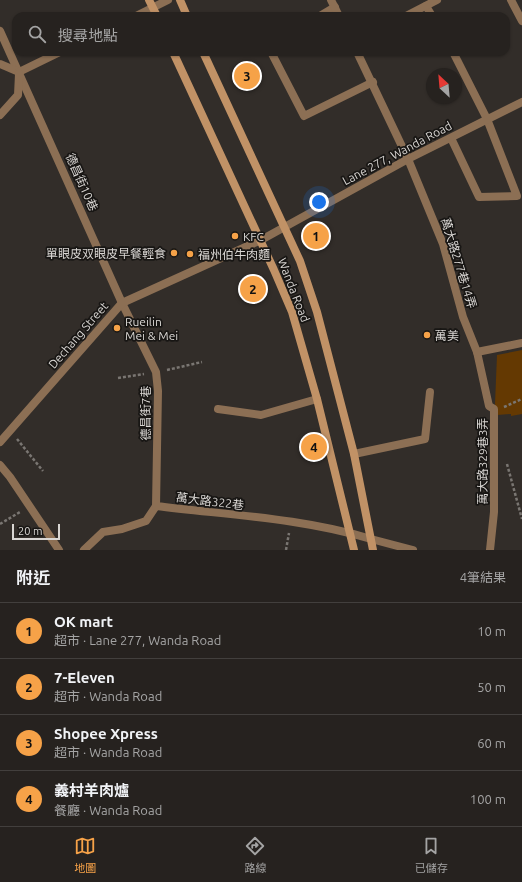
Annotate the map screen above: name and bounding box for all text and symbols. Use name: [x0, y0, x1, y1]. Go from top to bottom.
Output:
search box: [12, 12, 510, 56]
icon: search: [26, 23, 48, 45]
text: 搜尋地點: [58, 27, 118, 44]
pin: 3: [234, 61, 260, 91]
north arrow: [426, 68, 462, 104]
street label: Lane 277, Wanda Road: [340, 119, 454, 187]
street label: 德昌街10巷: [64, 151, 100, 213]
your location: [309, 192, 329, 212]
street label: 萬大路277巷14弄: [439, 216, 479, 310]
pin: 1: [303, 221, 329, 251]
place label: KFC: [243, 230, 265, 243]
marker: KFC: [230, 231, 240, 241]
place label: 單眼皮双眼皮早餐輕食: [46, 247, 166, 260]
marker: 單眼皮双眼皮早餐輕食: [169, 248, 179, 258]
place label: 福州伯牛肉麵: [198, 248, 270, 261]
marker: 福州伯牛肉麵: [185, 249, 195, 259]
street label: Wanda Road: [276, 256, 312, 324]
pin: 2: [240, 274, 266, 304]
street label: Dechang Street: [46, 299, 111, 371]
place label: Rueilin Mei & Mei: [125, 315, 178, 342]
marker: Rueilin Mei & Mei: [112, 323, 122, 333]
place label: 萬美: [435, 329, 459, 342]
marker: 萬美: [422, 330, 432, 340]
street label: 德昌街7巷: [139, 386, 152, 440]
street label: 萬大路329巷3弄: [476, 417, 489, 505]
pin: 4: [301, 432, 327, 462]
street label: 萬大路322巷: [175, 490, 245, 512]
scale bar: [12, 522, 60, 541]
text: 20 m: [18, 525, 42, 537]
text: 附近: [16, 568, 50, 587]
text: 4筆結果: [460, 570, 506, 584]
text: OK mart: [54, 613, 113, 630]
text: 1: [25, 624, 33, 638]
text: 10 m: [477, 624, 506, 638]
text: 超市 · Lane 277, Wanda Road: [54, 633, 221, 647]
text: 7-Eleven: [54, 669, 115, 686]
text: 2: [25, 680, 33, 694]
text: 50 m: [477, 680, 506, 694]
text: 超市 · Wanda Road: [54, 689, 162, 703]
text: Shopee Xpress: [54, 725, 158, 742]
text: 3: [25, 736, 33, 750]
text: 60 m: [477, 736, 506, 750]
text: 超市 · Wanda Road: [54, 745, 162, 759]
text: 義村羊肉爐: [54, 782, 129, 799]
text: 4: [25, 792, 33, 806]
text: 100 m: [470, 792, 506, 806]
text: 餐廳 · Wanda Road: [54, 803, 162, 817]
tab: 地圖: [74, 835, 96, 875]
tab: 路線: [244, 835, 266, 875]
tab: 已儲存: [415, 835, 448, 875]

